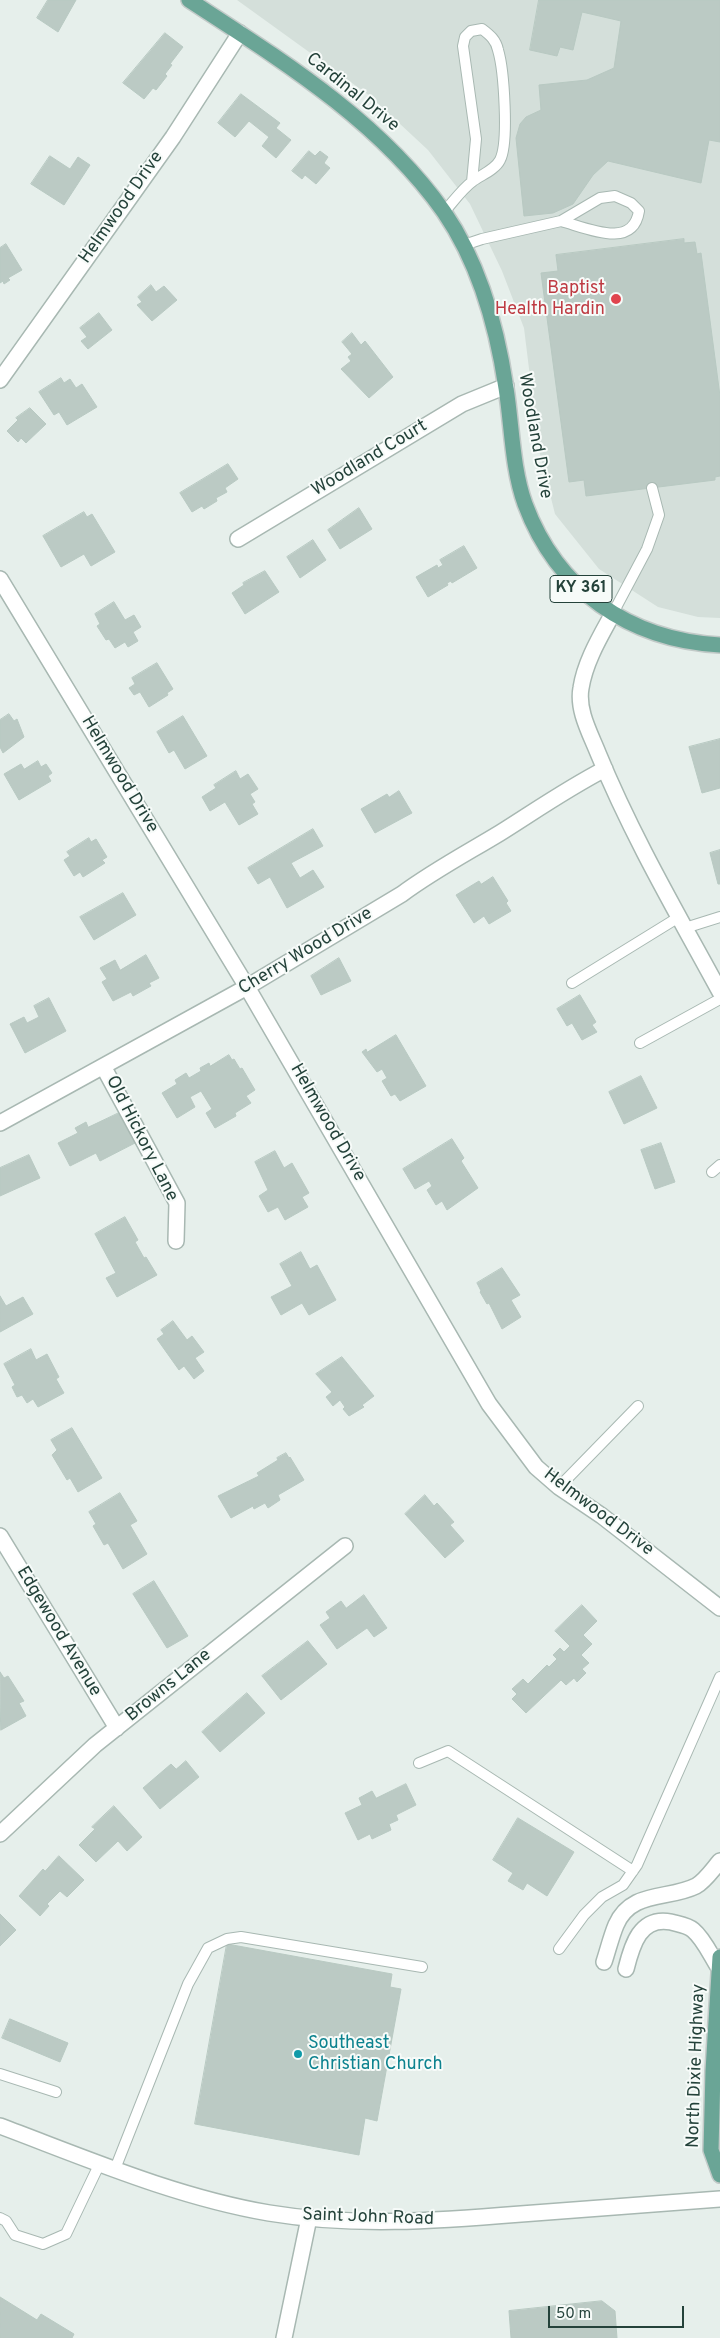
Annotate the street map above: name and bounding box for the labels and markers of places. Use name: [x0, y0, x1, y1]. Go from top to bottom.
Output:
place label: Baptist Health Hardin: [495, 278, 605, 320]
marker: Baptist Health Hardin: [609, 292, 623, 306]
place label: Southeast Christian Church: [308, 2033, 443, 2076]
marker: Southeast Christian Church: [292, 2048, 304, 2060]

